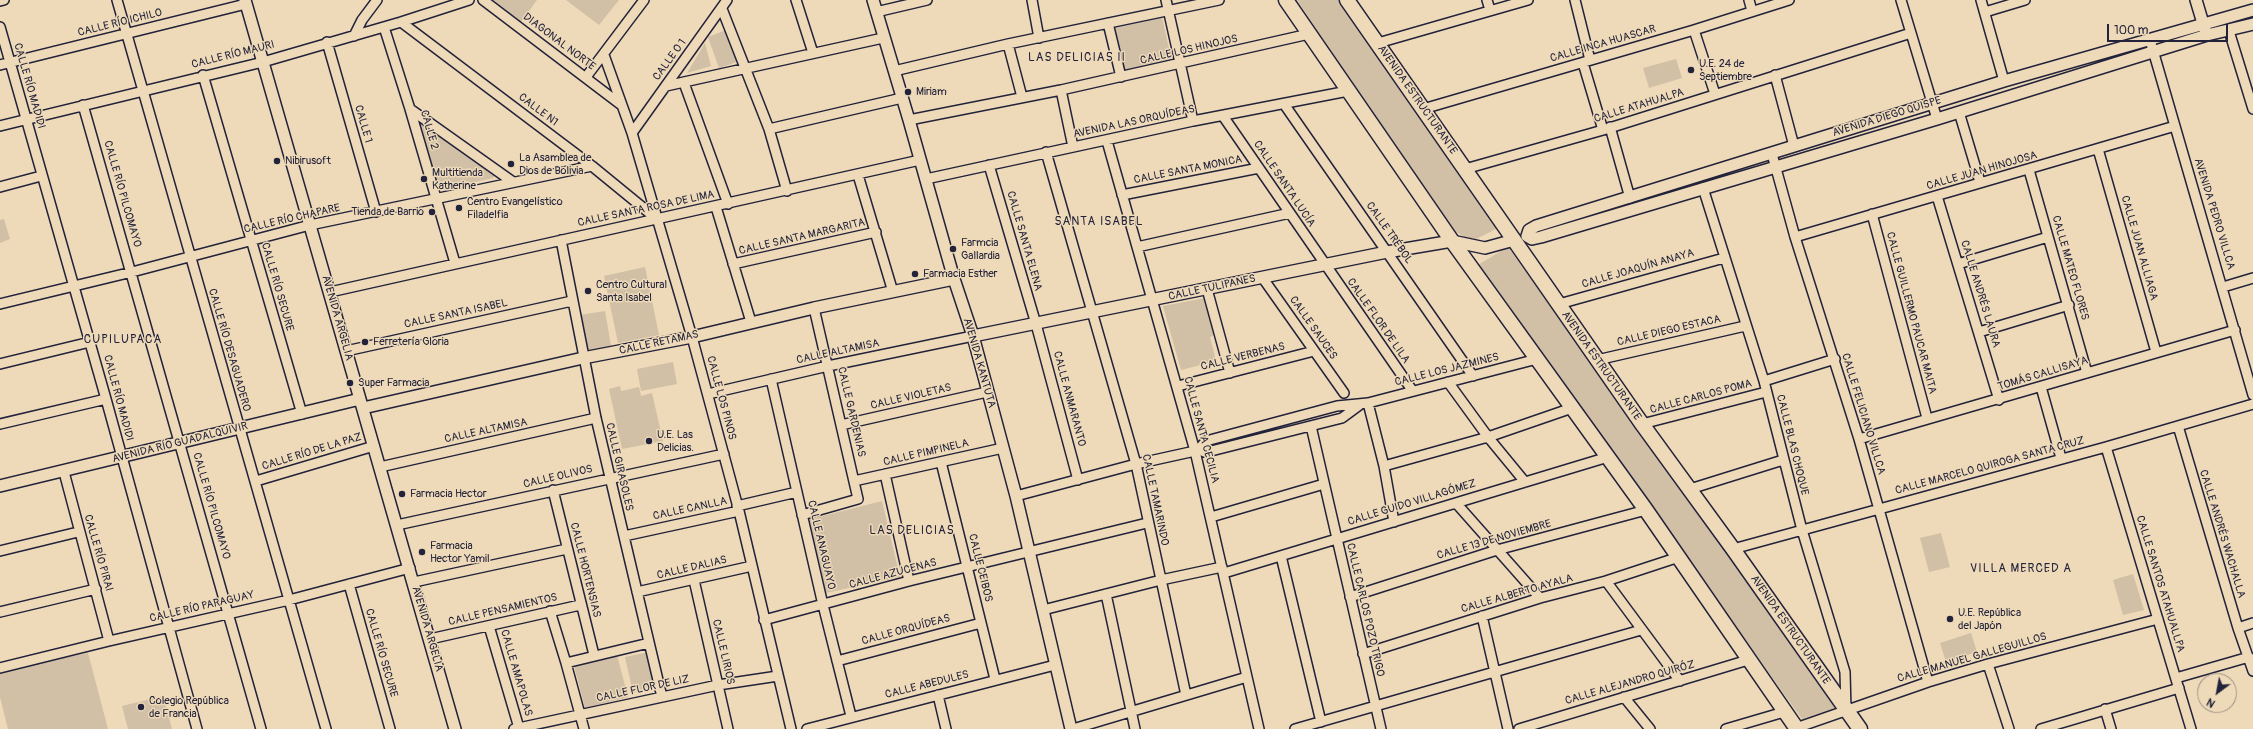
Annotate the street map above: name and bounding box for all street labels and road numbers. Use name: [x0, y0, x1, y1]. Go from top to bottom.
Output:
street label: CALLE RÍO ICHILO: [76, 6, 164, 40]
street label: DIAGONAL NORTE: [520, 10, 598, 74]
street label: CALLE INCA HUASCAR: [1549, 23, 1657, 65]
street label: CALLE LOS HINOJOS: [1139, 32, 1239, 68]
street label: CALLE O 1: [651, 37, 689, 83]
street label: CALLE RÍO MAURI: [190, 38, 276, 72]
street label: CALLE RÍO MADIDI: [10, 42, 48, 130]
street label: AVENIDA ESTRUCTURANTE: [1374, 43, 1460, 157]
street label: CALLE ATAHUALPA: [1593, 86, 1685, 126]
street label: CALLE N1: [516, 91, 560, 129]
street label: AVENIDA DIEGO QUISPE: [1831, 94, 1943, 140]
street label: AVENIDA LAS ORQUÍDEAS: [1072, 103, 1196, 141]
street label: CALLE 1: [351, 104, 375, 144]
street label: CALLE 2: [417, 109, 441, 151]
street label: CALLE SANTA LUCÍA: [1250, 138, 1318, 230]
street label: CALLE RÍO PILCOMAYO: [100, 139, 144, 249]
street label: CALLE JUAN HINOJOSA: [1925, 149, 2039, 193]
street label: CALLE SANTA MONICA: [1133, 153, 1243, 187]
street label: AVENIDA PEDRO VILLCA: [2191, 157, 2237, 271]
street label: CALLE SANTA ROSA DE LIMA: [576, 188, 716, 230]
street label: CALLE SANTA ELENA: [1003, 190, 1045, 292]
street label: CALLE JUAN ALLIAGA: [2118, 194, 2160, 302]
street label: CALLE TRÉBOL: [1363, 200, 1415, 266]
street label: CALLE RÍO CHAPARE: [243, 202, 341, 236]
street label: CALLE MATEO FLORES: [2049, 214, 2091, 322]
street label: CALLE SANTA MARGARITA: [738, 216, 866, 258]
street label: CALLE GUILLERMO PAUCAR MAITA: [1883, 231, 1939, 395]
street label: CALLE ANDRÉS LAURA: [1957, 239, 2003, 349]
street label: CALLE RÍO SECURE: [258, 241, 296, 333]
street label: CALLE JOAQUÍN ANAYA: [1580, 247, 1696, 291]
street label: CALLE TULIPANES: [1167, 272, 1257, 304]
street label: AVENIDA ARGELIA: [319, 274, 355, 362]
street label: CALLE FLOR DE LILA: [1344, 276, 1412, 366]
street label: CALLE RÍO DESAGUADERO: [205, 287, 253, 413]
street label: CALLE SAUCES: [1286, 294, 1340, 362]
street label: CALLE SANTA ISABEL: [403, 297, 509, 331]
street label: AVENIDA ESTRUCTURANTE: [1558, 309, 1644, 423]
street label: CALLE DIEGO ESTACA: [1616, 313, 1722, 349]
street label: AVENIDA KANTUTA: [960, 317, 998, 409]
street label: CALLE RETAMAS: [618, 328, 700, 358]
street label: CALLE ALTAMISA: [795, 337, 881, 367]
street label: CALLE VERBENAS: [1200, 340, 1286, 374]
street label: CALLE ANMARANTO: [1050, 350, 1088, 448]
street label: CALLE LOS JAZMINES: [1394, 351, 1500, 389]
street label: CALLE FELICIANO VILLCA: [1838, 352, 1888, 476]
street label: CALLE RÍO MADIDI: [100, 354, 136, 442]
street label: TOMÁS CALLISAYA: [1996, 354, 2090, 394]
street label: CALLE LOS PINOS: [703, 355, 739, 441]
street label: CALLE GARDENIAS: [834, 366, 868, 458]
street label: CALLE SANTA CECILIA: [1180, 375, 1222, 485]
street label: CALLE CARLOS POMA: [1649, 377, 1753, 417]
street label: CALLE VIOLETAS: [869, 381, 953, 413]
street label: CALLE BLAS CHOQUE: [1773, 393, 1811, 497]
street label: CALLE ALTAMISA: [443, 416, 529, 446]
street label: AVENIDA RÍO GUADALQUIVIR: [111, 420, 249, 466]
street label: CALLE GIRASOLES: [602, 422, 636, 512]
street label: CALLE RÍO DE LA PAZ: [261, 431, 363, 473]
street label: CALLE MARCELO QUIROGA SANTA CRUZ: [1894, 434, 2086, 498]
street label: CALLE PIMPINELA: [882, 437, 970, 469]
street label: CALLE RÍO PILCOMAYO: [189, 451, 233, 561]
street label: CALLE TAMARINDO: [1139, 453, 1171, 547]
street label: CALLE OLIVOS: [522, 463, 594, 491]
street label: CALLE ANDRÉS WACHALLA: [2196, 468, 2248, 600]
street label: CALLE GUIDO VILLAGÓMEZ: [1346, 477, 1478, 529]
street label: CALLE CANLLA: [652, 495, 728, 523]
street label: CALLE ANAGUAYO: [804, 499, 838, 591]
street label: CALLE RÍO PIRAI: [81, 513, 115, 593]
street label: CALLE SANTOS ATAHUALLPA: [2133, 514, 2187, 654]
street label: CALLE 13 DE NOVIEMBRE: [1435, 517, 1553, 563]
street label: CALLE HORTENSIAS: [567, 521, 603, 619]
street label: CALLE CEIBOS: [965, 533, 995, 603]
street label: CALLE CARLOS POZO TRIGO: [1343, 542, 1387, 678]
street label: CALLE DALIAS: [656, 554, 728, 582]
street label: CALLE AZUCENAS: [848, 556, 938, 592]
street label: CALLE ALBERTO AYALA: [1460, 572, 1574, 616]
street label: AVENIDA ESTRUCTURANTE: [1747, 573, 1833, 687]
street label: AVENIDA ARGELIA: [409, 585, 445, 673]
street label: CALLE RÍO PARAGUAY: [148, 589, 256, 625]
street label: CALLE PENSAMIENTOS: [447, 591, 559, 629]
street label: CALLE RÍO SECURE: [362, 607, 400, 699]
street label: CALLE ORQUÍDEAS: [860, 612, 952, 648]
street label: CALLE LIRIOS: [709, 618, 737, 686]
street label: CALLE AMAPOLAS: [497, 628, 535, 718]
street label: CALLE MANUEL GALLEGUILLOS: [1896, 630, 2048, 686]
street label: CALLE ALEJANDRO QUIRÓZ: [1564, 658, 1696, 708]
street label: CALLE ABEDULES: [884, 668, 970, 702]
street label: CALLE FLOR DE LIZ: [595, 673, 691, 705]

